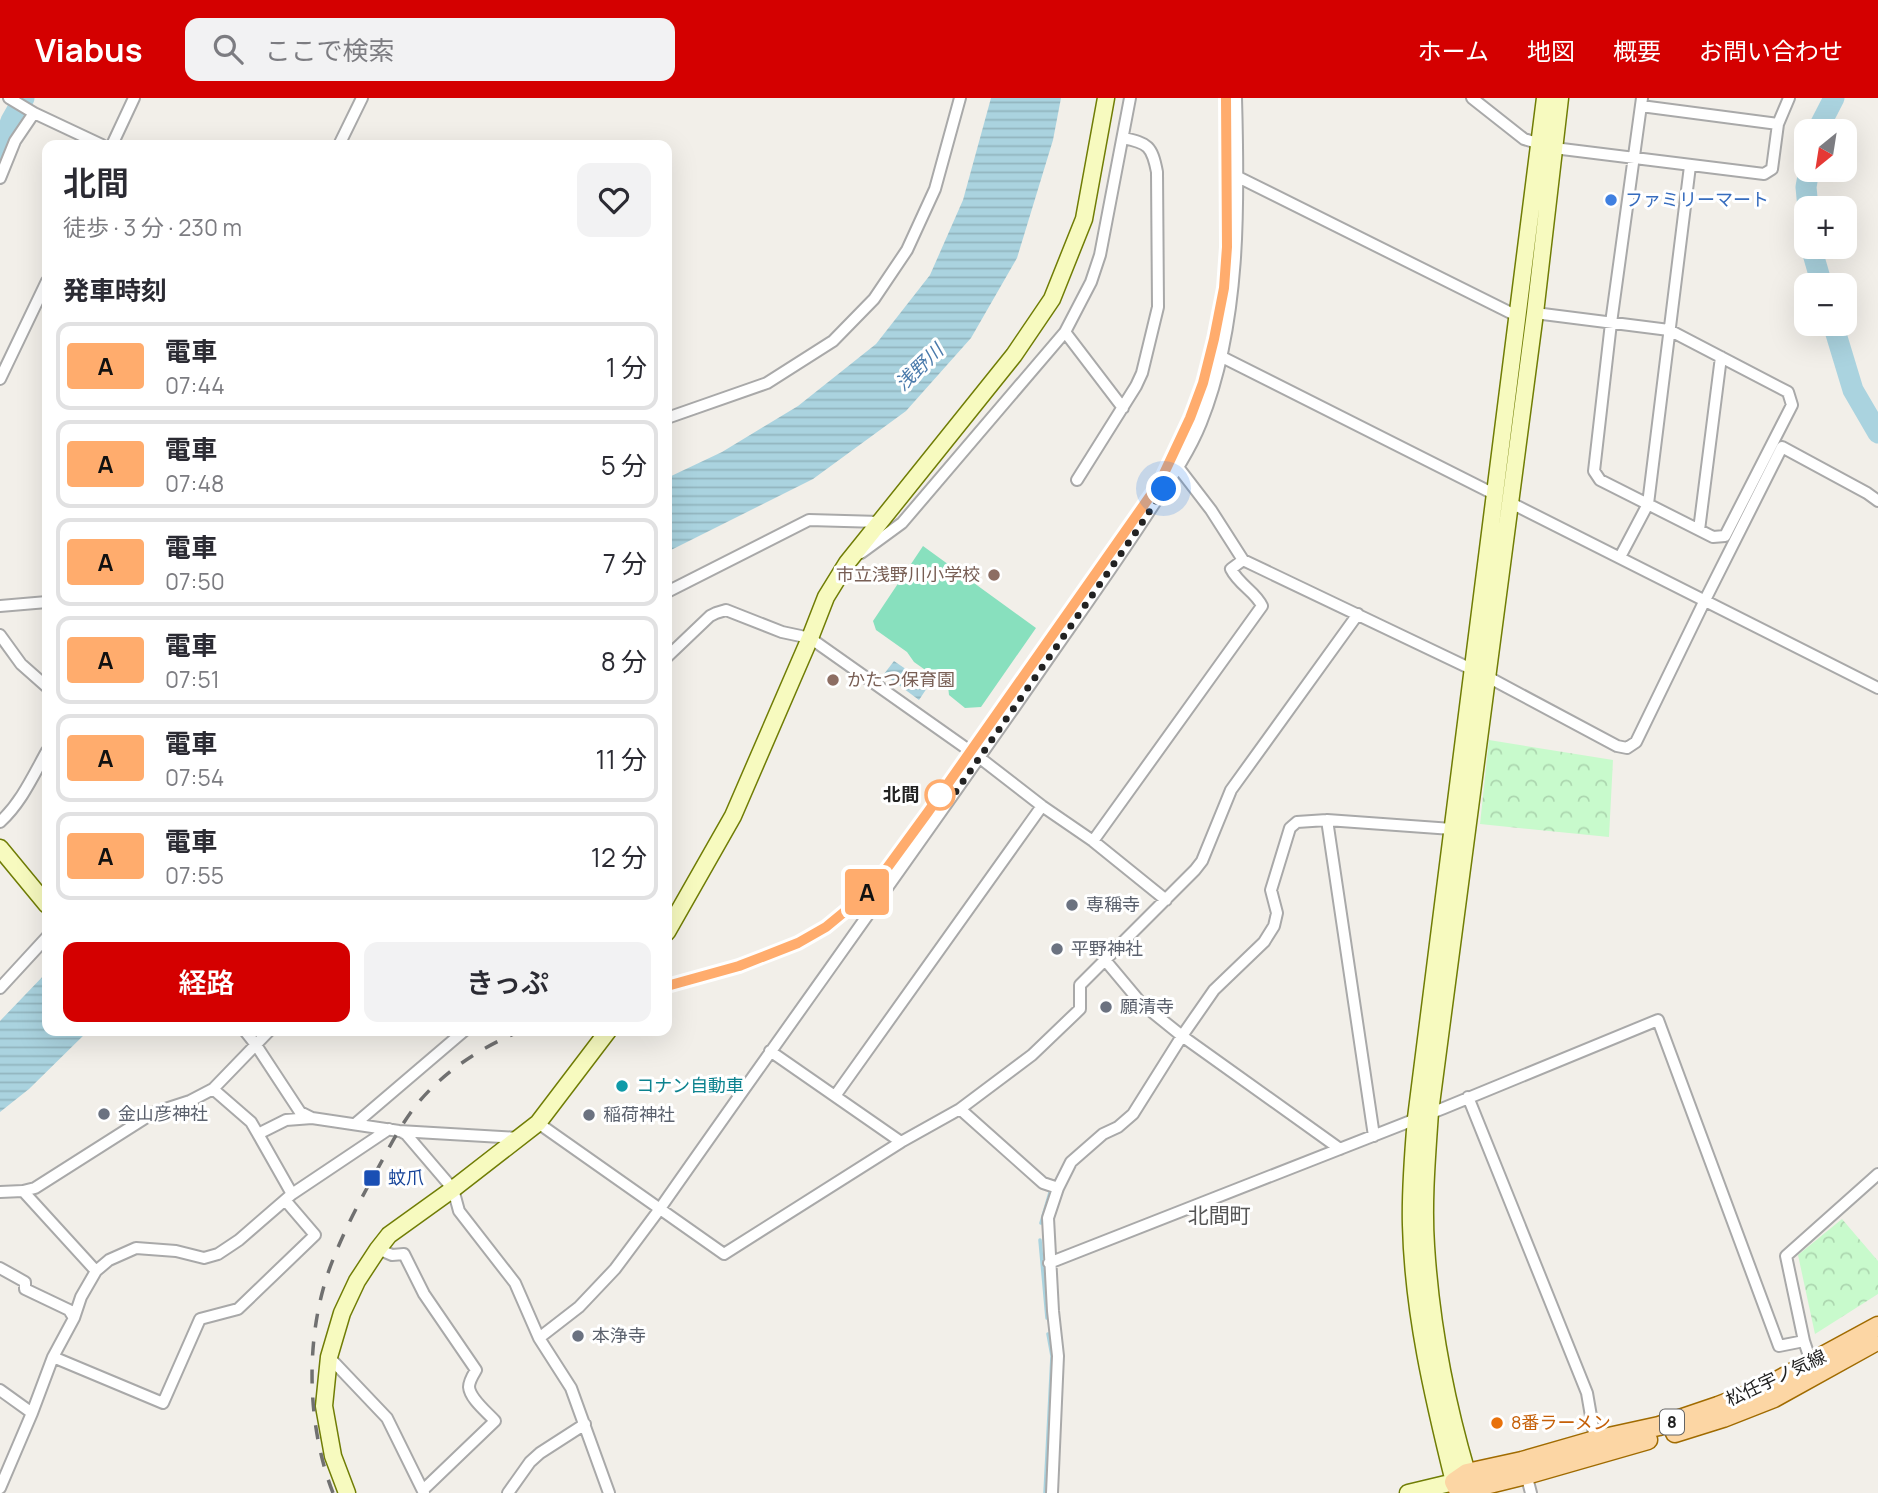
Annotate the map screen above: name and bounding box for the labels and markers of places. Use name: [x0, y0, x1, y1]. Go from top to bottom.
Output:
place label: ファミリーマート: [1625, 187, 1769, 211]
marker: ファミリーマート: [1603, 192, 1619, 208]
place label: 市立浅野川小学校: [836, 562, 980, 586]
marker: 市立浅野川小学校: [986, 567, 1002, 583]
place label: かたつ保育園: [847, 667, 955, 691]
marker: かたつ保育園: [825, 672, 841, 688]
marker: 北間: [925, 780, 955, 810]
place label: 北間: [883, 782, 919, 806]
place label: 専稱寺: [1086, 892, 1140, 916]
marker: 専稱寺: [1064, 897, 1080, 913]
place label: 平野神社: [1071, 936, 1143, 960]
marker: 平野神社: [1049, 941, 1065, 957]
place label: 願清寺: [1120, 994, 1174, 1018]
marker: 願清寺: [1098, 999, 1114, 1015]
place label: コナン自動車: [636, 1073, 744, 1097]
marker: コナン自動車: [614, 1078, 630, 1094]
place label: 金山彦神社: [118, 1101, 208, 1125]
place label: 稲荷神社: [603, 1102, 675, 1126]
marker: 金山彦神社: [96, 1106, 112, 1122]
marker: 稲荷神社: [581, 1107, 597, 1123]
place label: 蚊爪: [388, 1165, 424, 1189]
marker: 蚊爪: [362, 1168, 382, 1188]
place label: 本浄寺: [592, 1323, 646, 1347]
marker: 本浄寺: [570, 1328, 586, 1344]
place label: 8番ラーメン: [1511, 1410, 1611, 1434]
marker: 8番ラーメン: [1489, 1415, 1505, 1431]

